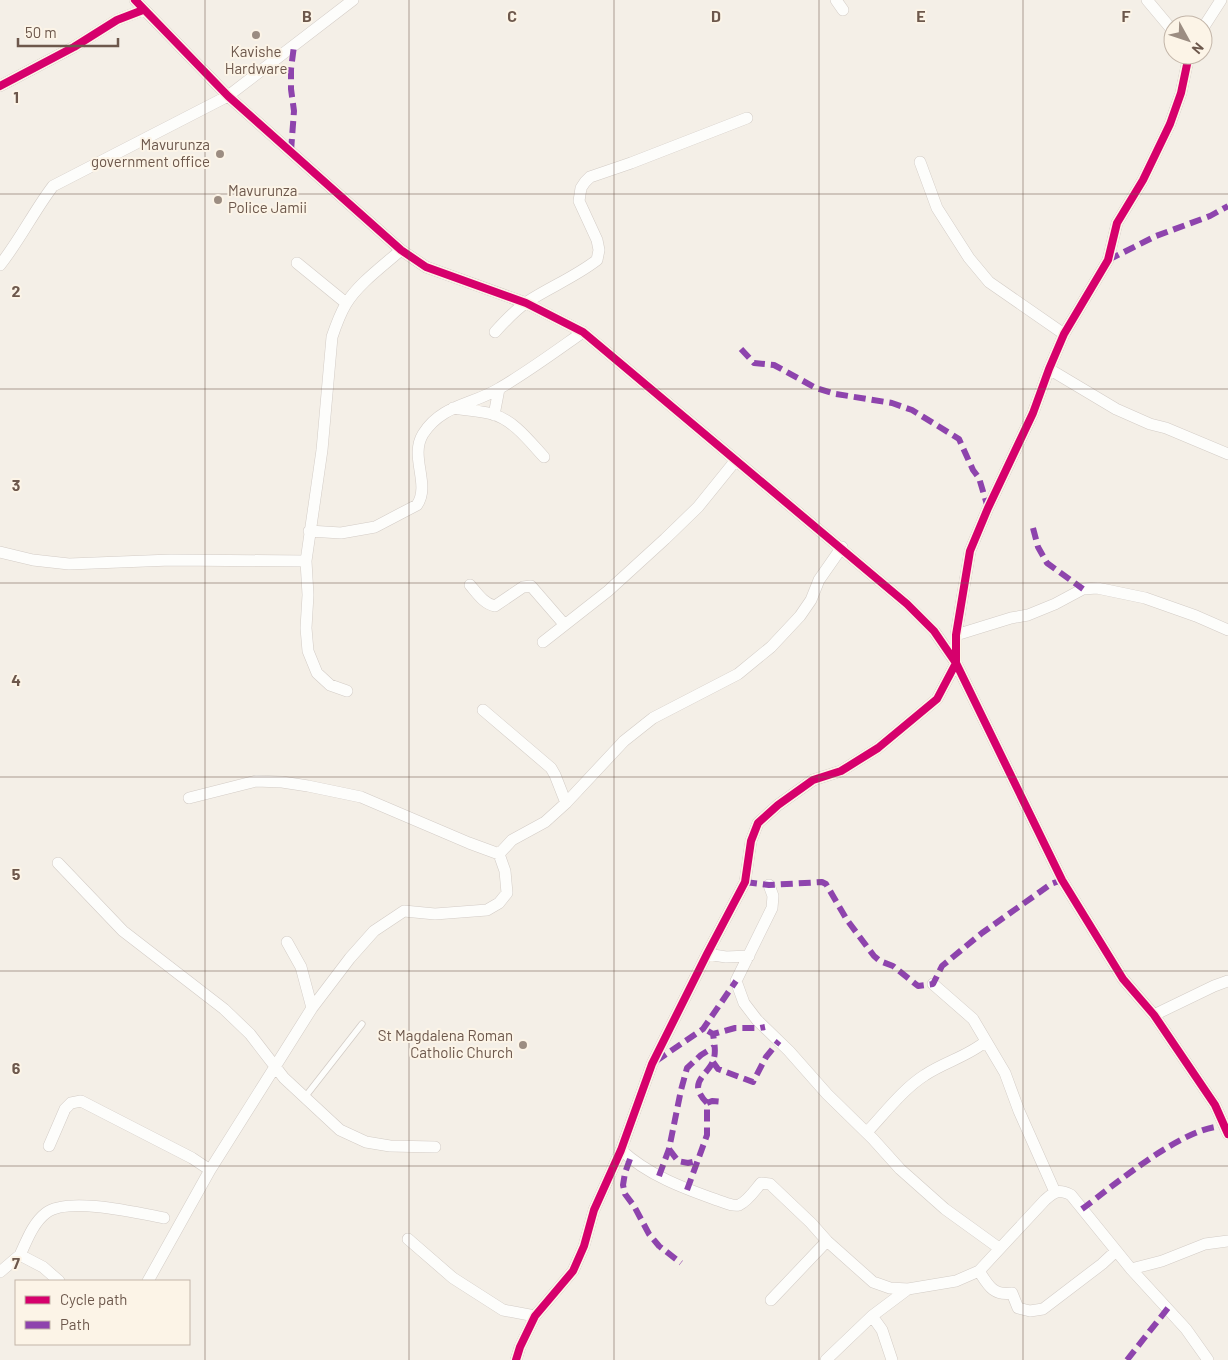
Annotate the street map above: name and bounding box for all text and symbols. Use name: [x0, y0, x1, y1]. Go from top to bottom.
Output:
text: B: [302, 6, 312, 25]
text: C: [507, 6, 517, 25]
text: D: [711, 6, 721, 25]
text: E: [916, 6, 926, 25]
text: F: [1122, 6, 1131, 25]
scale bar: [18, 15, 118, 47]
north arrow: [1163, 15, 1213, 65]
text: 50 m: [25, 23, 57, 41]
marker: Kavishe Hardware: [250, 29, 262, 41]
text: N: [1189, 40, 1208, 58]
place label: Kavishe Hardware: [225, 42, 287, 77]
text: 1: [13, 87, 19, 106]
place label: Mavurunza government office: [91, 135, 210, 170]
marker: Mavurunza government office: [214, 148, 226, 160]
place label: Mavurunza Police Jamii: [228, 181, 307, 216]
marker: Mavurunza Police Jamii: [212, 194, 224, 206]
text: 2: [12, 281, 21, 300]
text: 3: [12, 475, 20, 494]
text: 4: [11, 670, 21, 689]
text: 5: [12, 864, 21, 883]
place label: St Magdalena Roman Catholic Church: [378, 1026, 513, 1061]
marker: St Magdalena Roman Catholic Church: [517, 1039, 529, 1051]
text: 6: [12, 1058, 21, 1077]
text: 7: [12, 1253, 20, 1272]
legend: [15, 1280, 190, 1345]
text: Cycle path: [60, 1290, 127, 1308]
text: Path: [60, 1315, 90, 1333]

